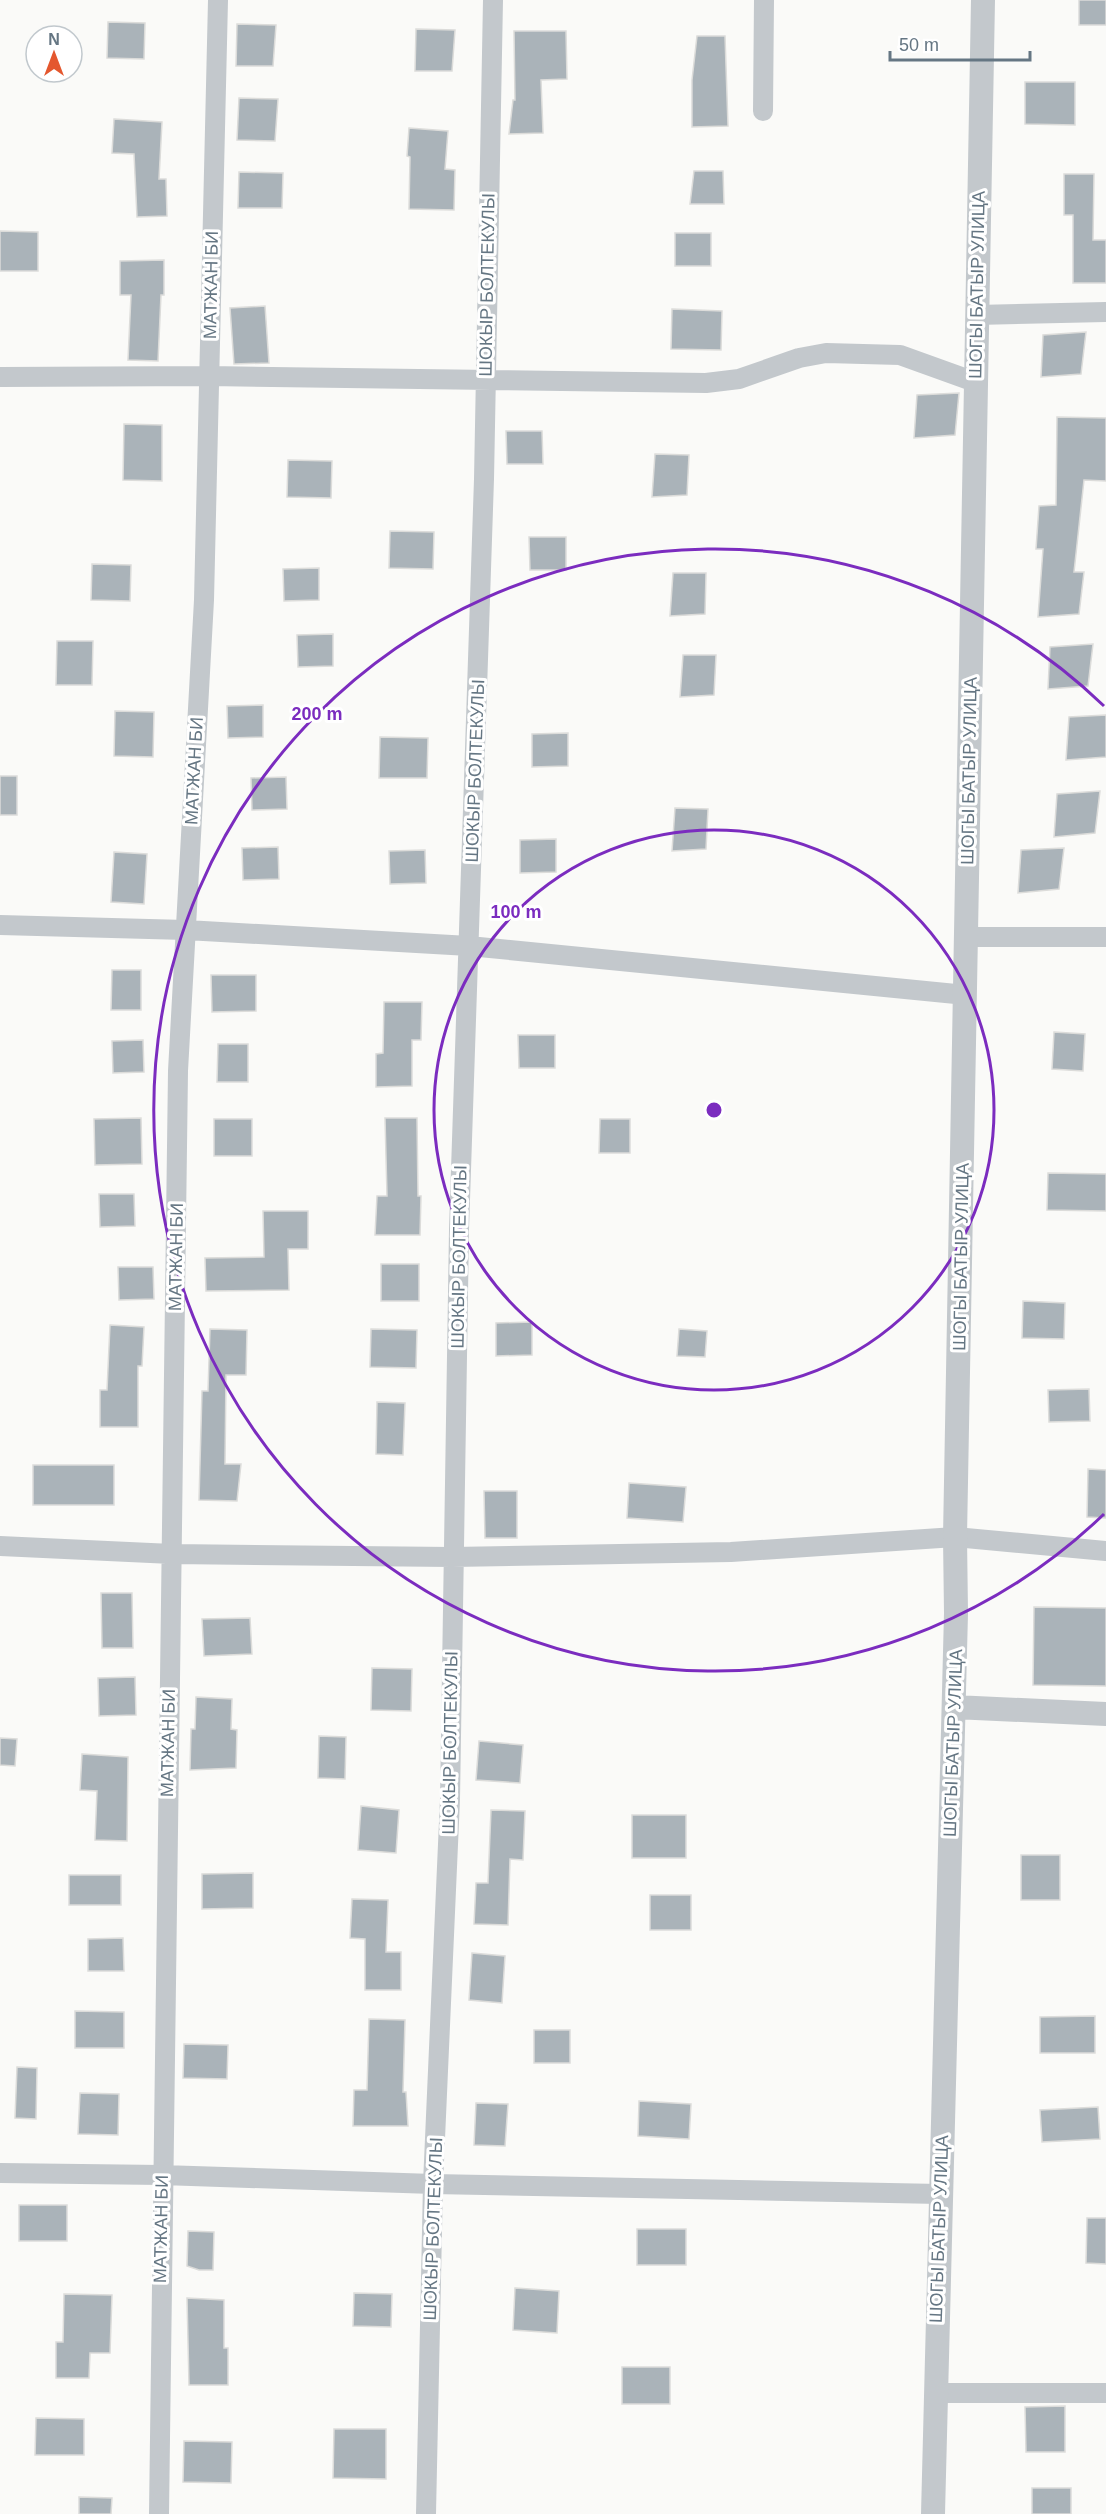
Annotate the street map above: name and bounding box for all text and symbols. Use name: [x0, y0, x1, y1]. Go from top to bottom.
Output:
north arrow: [24, 24, 84, 84]
scale bar: [890, 24, 1030, 62]
text: N: [48, 31, 60, 48]
text: 50 m: [899, 35, 939, 55]
street label: ШОГЫ БАТЫР УЛИЦА: [965, 191, 989, 379]
street label: ШОКЫР БОЛТЕКУЛЫ: [475, 193, 499, 377]
street label: МАТЖАН БИ: [200, 231, 222, 339]
street label: ШОГЫ БАТЫР УЛИЦА: [957, 677, 981, 865]
street label: ШОКЫР БОЛТЕКУЛЫ: [462, 679, 488, 863]
text: 200 m: [291, 704, 343, 724]
street label: МАТЖАН БИ: [181, 716, 207, 826]
text: 100 m: [490, 902, 542, 922]
centre of rings: [704, 1100, 724, 1120]
street label: ШОГЫ БАТЫР УЛИЦА: [949, 1163, 973, 1351]
street label: ШОКЫР БОЛТЕКУЛЫ: [447, 1165, 471, 1349]
street label: МАТЖАН БИ: [165, 1203, 187, 1311]
street label: ШОГЫ БАТЫР УЛИЦА: [940, 1649, 966, 1837]
street label: ШОКЫР БОЛТЕКУЛЫ: [438, 1651, 462, 1835]
street label: МАТЖАН БИ: [157, 1689, 179, 1797]
street label: ШОГЫ БАТЫР УЛИЦА: [926, 2135, 952, 2323]
street label: ШОКЫР БОЛТЕКУЛЫ: [420, 2137, 446, 2321]
street label: МАТЖАН БИ: [150, 2175, 172, 2283]

